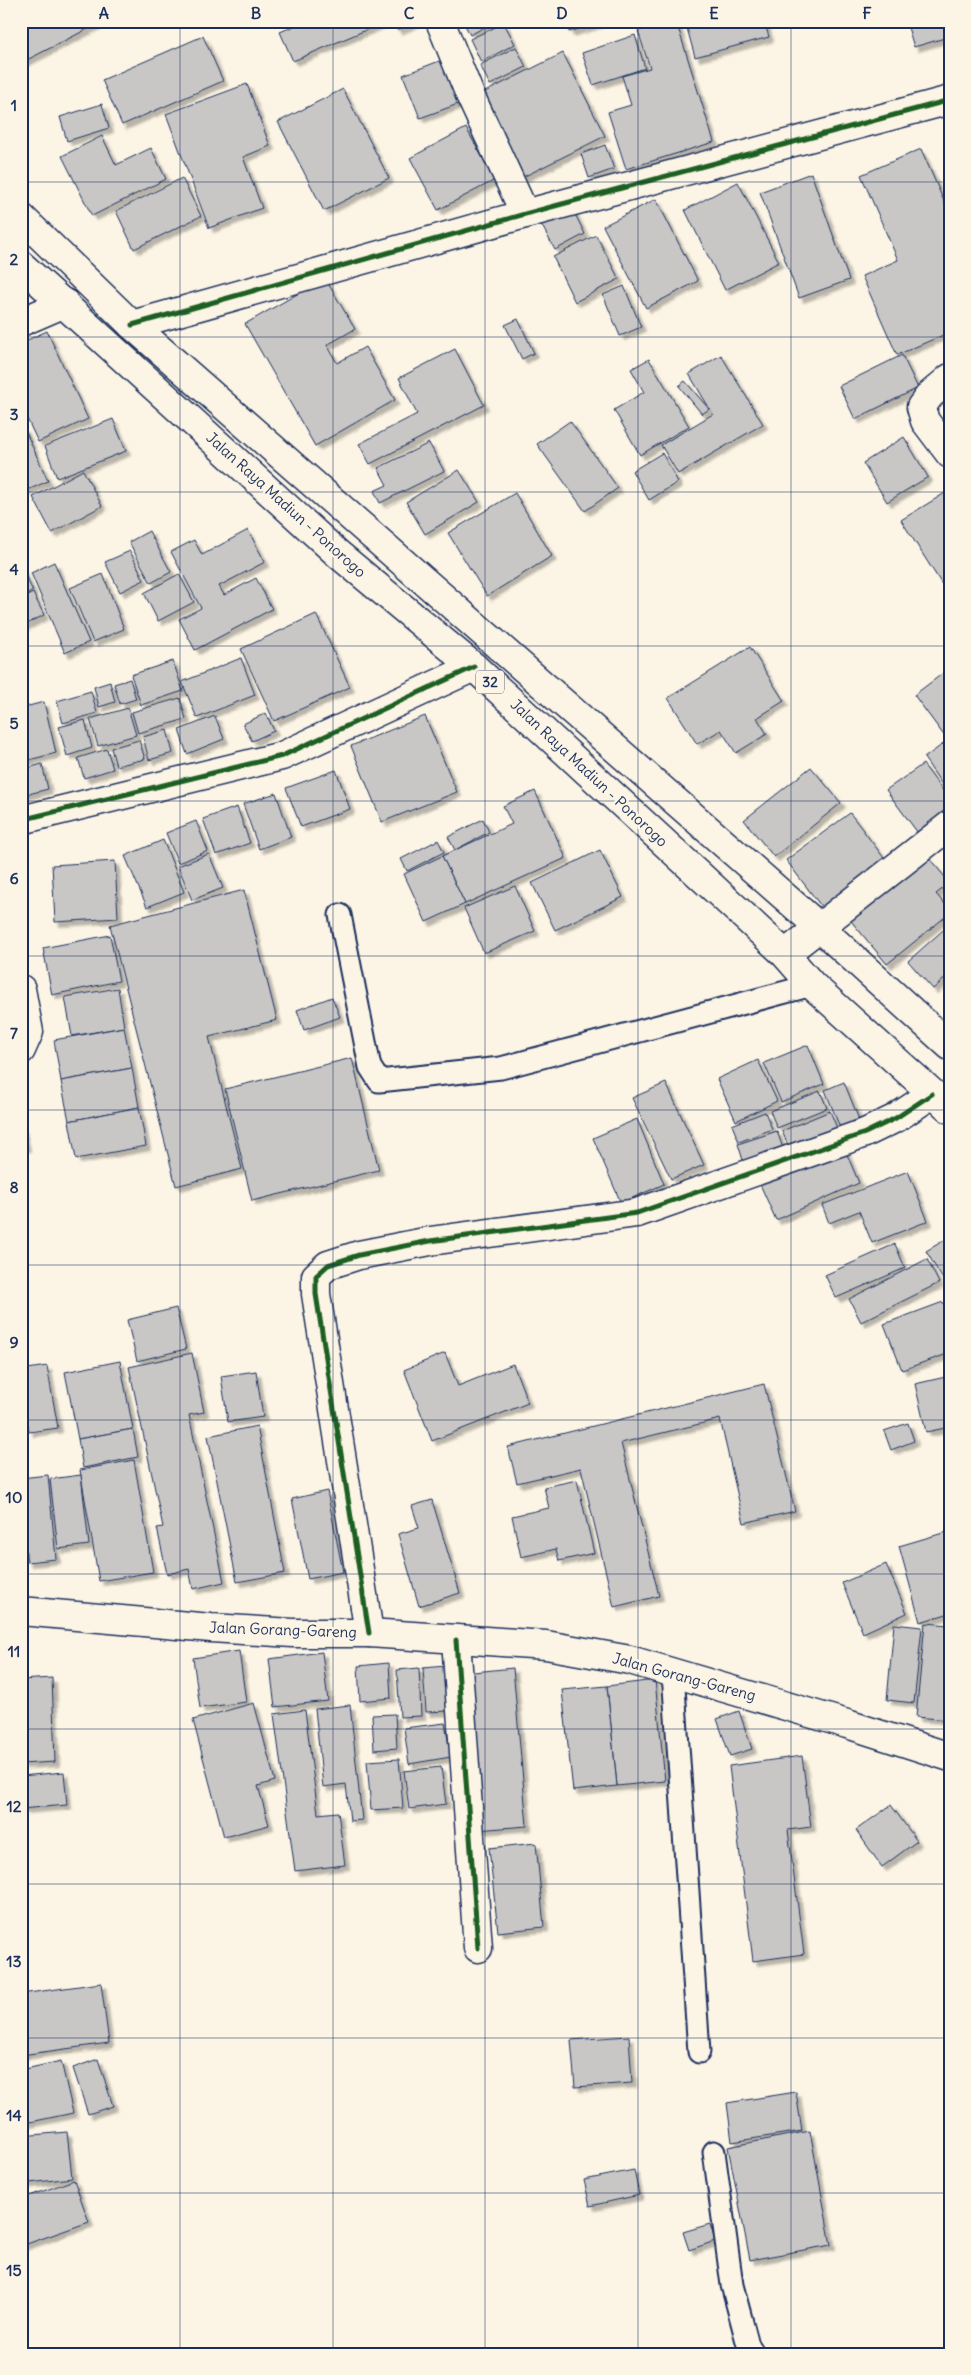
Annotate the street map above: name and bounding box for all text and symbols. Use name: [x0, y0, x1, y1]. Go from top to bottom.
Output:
text: A: [99, 3, 109, 23]
text: B: [251, 3, 262, 23]
text: C: [404, 3, 415, 23]
text: D: [556, 3, 568, 23]
text: E: [709, 3, 719, 23]
text: F: [862, 3, 872, 23]
text: 1: [11, 95, 17, 115]
text: 2: [10, 249, 19, 269]
text: 3: [9, 404, 19, 424]
street label: Jalan Raya Madiun - Ponorogo: [203, 428, 370, 581]
text: 4: [9, 559, 19, 579]
road number: 32: [476, 670, 504, 694]
street label: Jalan Raya Madiun - Ponorogo: [507, 695, 672, 851]
text: 5: [9, 713, 19, 733]
text: 6: [9, 868, 19, 888]
text: 7: [10, 1023, 18, 1043]
text: 8: [9, 1177, 19, 1197]
text: 9: [9, 1332, 19, 1352]
text: 10: [6, 1487, 22, 1507]
street label: Jalan Gorang-Gareng: [209, 1617, 357, 1642]
text: 11: [8, 1641, 20, 1661]
street label: Jalan Gorang-Gareng: [610, 1648, 758, 1705]
text: 12: [6, 1796, 22, 1816]
text: 13: [6, 1951, 22, 1971]
text: 14: [6, 2105, 22, 2125]
text: 15: [6, 2260, 22, 2280]

